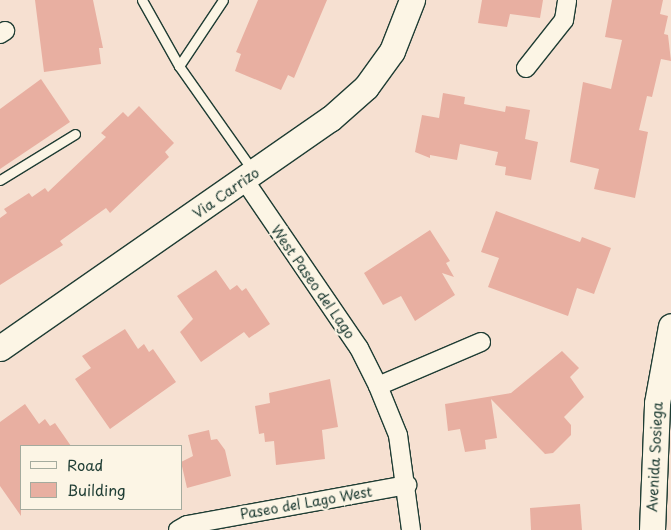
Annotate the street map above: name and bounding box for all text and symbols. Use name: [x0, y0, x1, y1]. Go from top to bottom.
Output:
street label: Via Carrizo: [190, 164, 262, 222]
street label: West Paseo del Lago: [267, 221, 359, 343]
street label: Avenida Sosiega: [644, 402, 666, 512]
legend: [20, 445, 182, 510]
text: Road: [67, 453, 103, 476]
text: Building: [67, 478, 126, 501]
street label: Paseo del Lago West: [237, 483, 375, 523]

